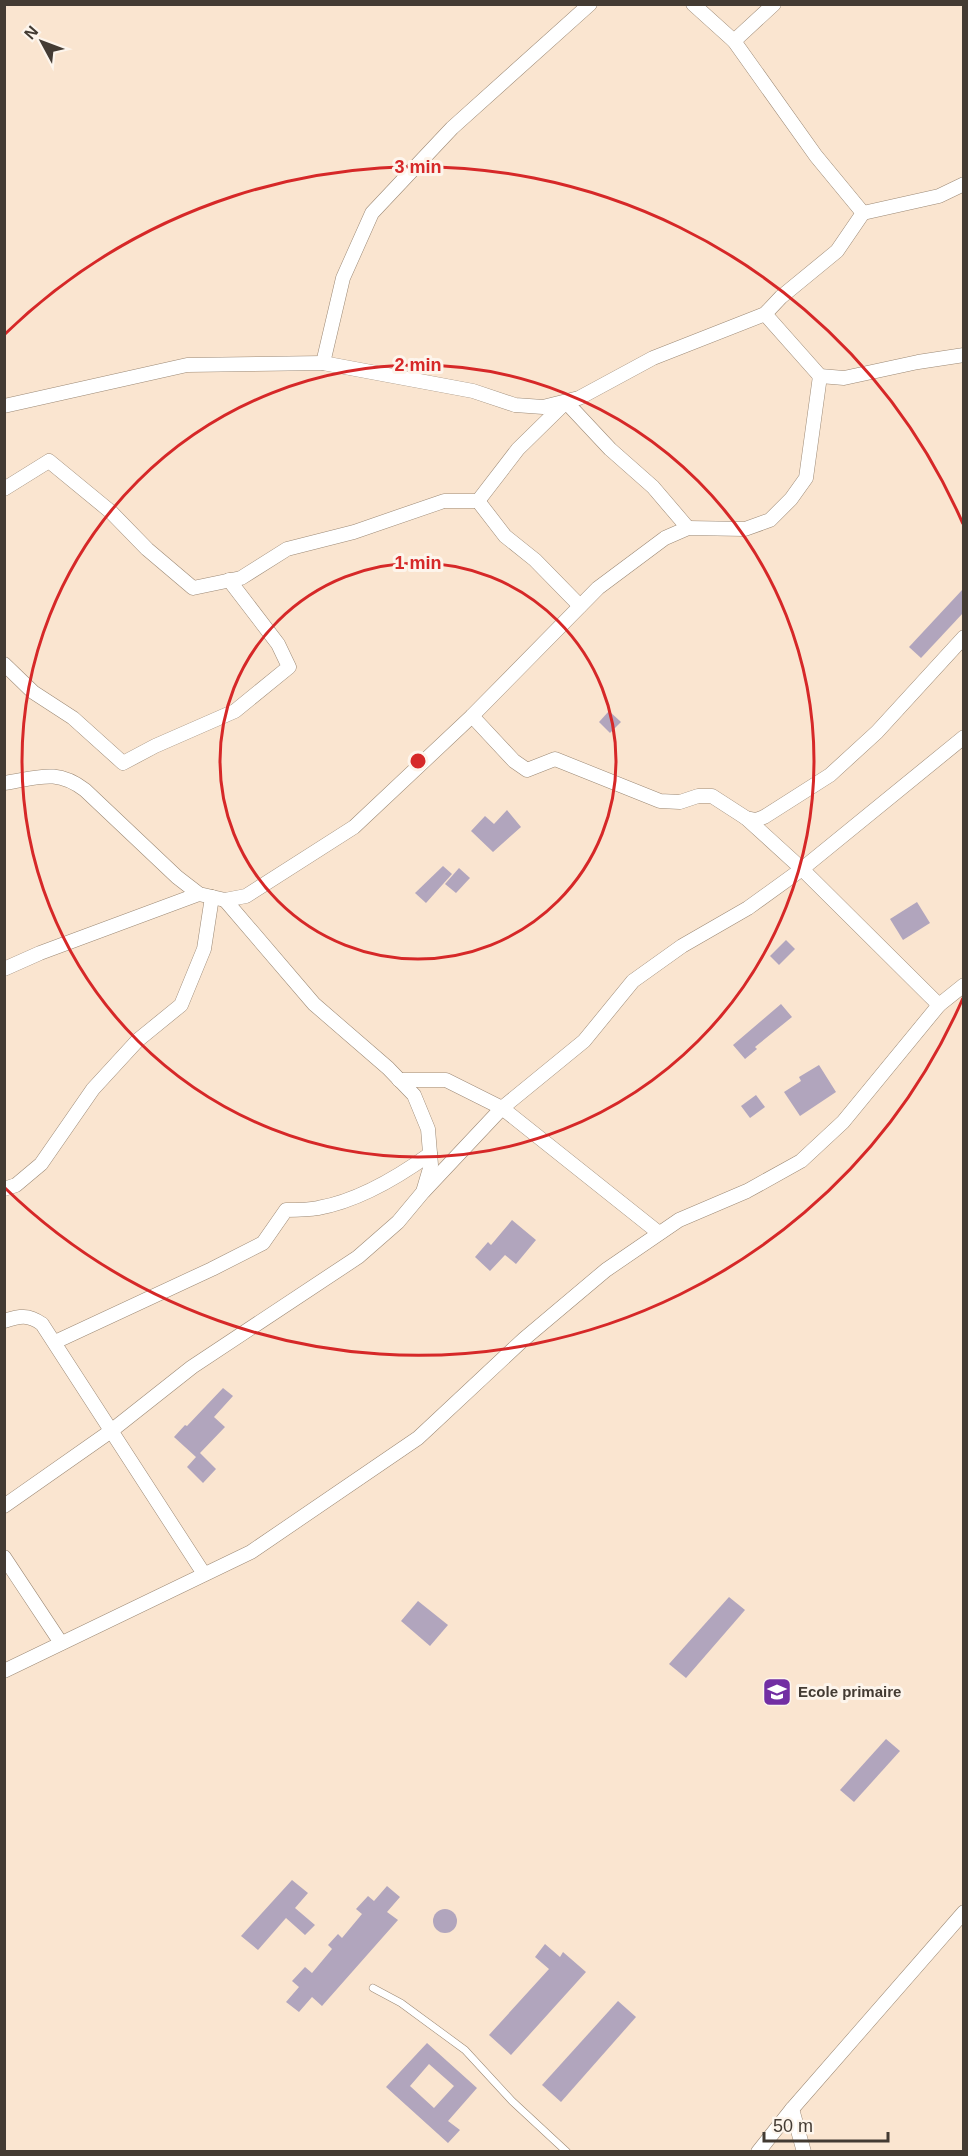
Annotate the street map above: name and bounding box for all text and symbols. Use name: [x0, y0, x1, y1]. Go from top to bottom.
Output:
north arrow: [12, 12, 72, 72]
text: N: [21, 23, 41, 42]
text: 3 min: [394, 157, 442, 177]
text: 2 min: [394, 355, 442, 375]
text: 1 min: [394, 553, 442, 573]
centre of rings: [408, 751, 428, 771]
school or university icon: Ecole primaire: [761, 1676, 793, 1708]
place label: Ecole primaire: [798, 1683, 901, 1700]
scale bar: [764, 2105, 888, 2143]
text: 50 m: [773, 2116, 813, 2136]

